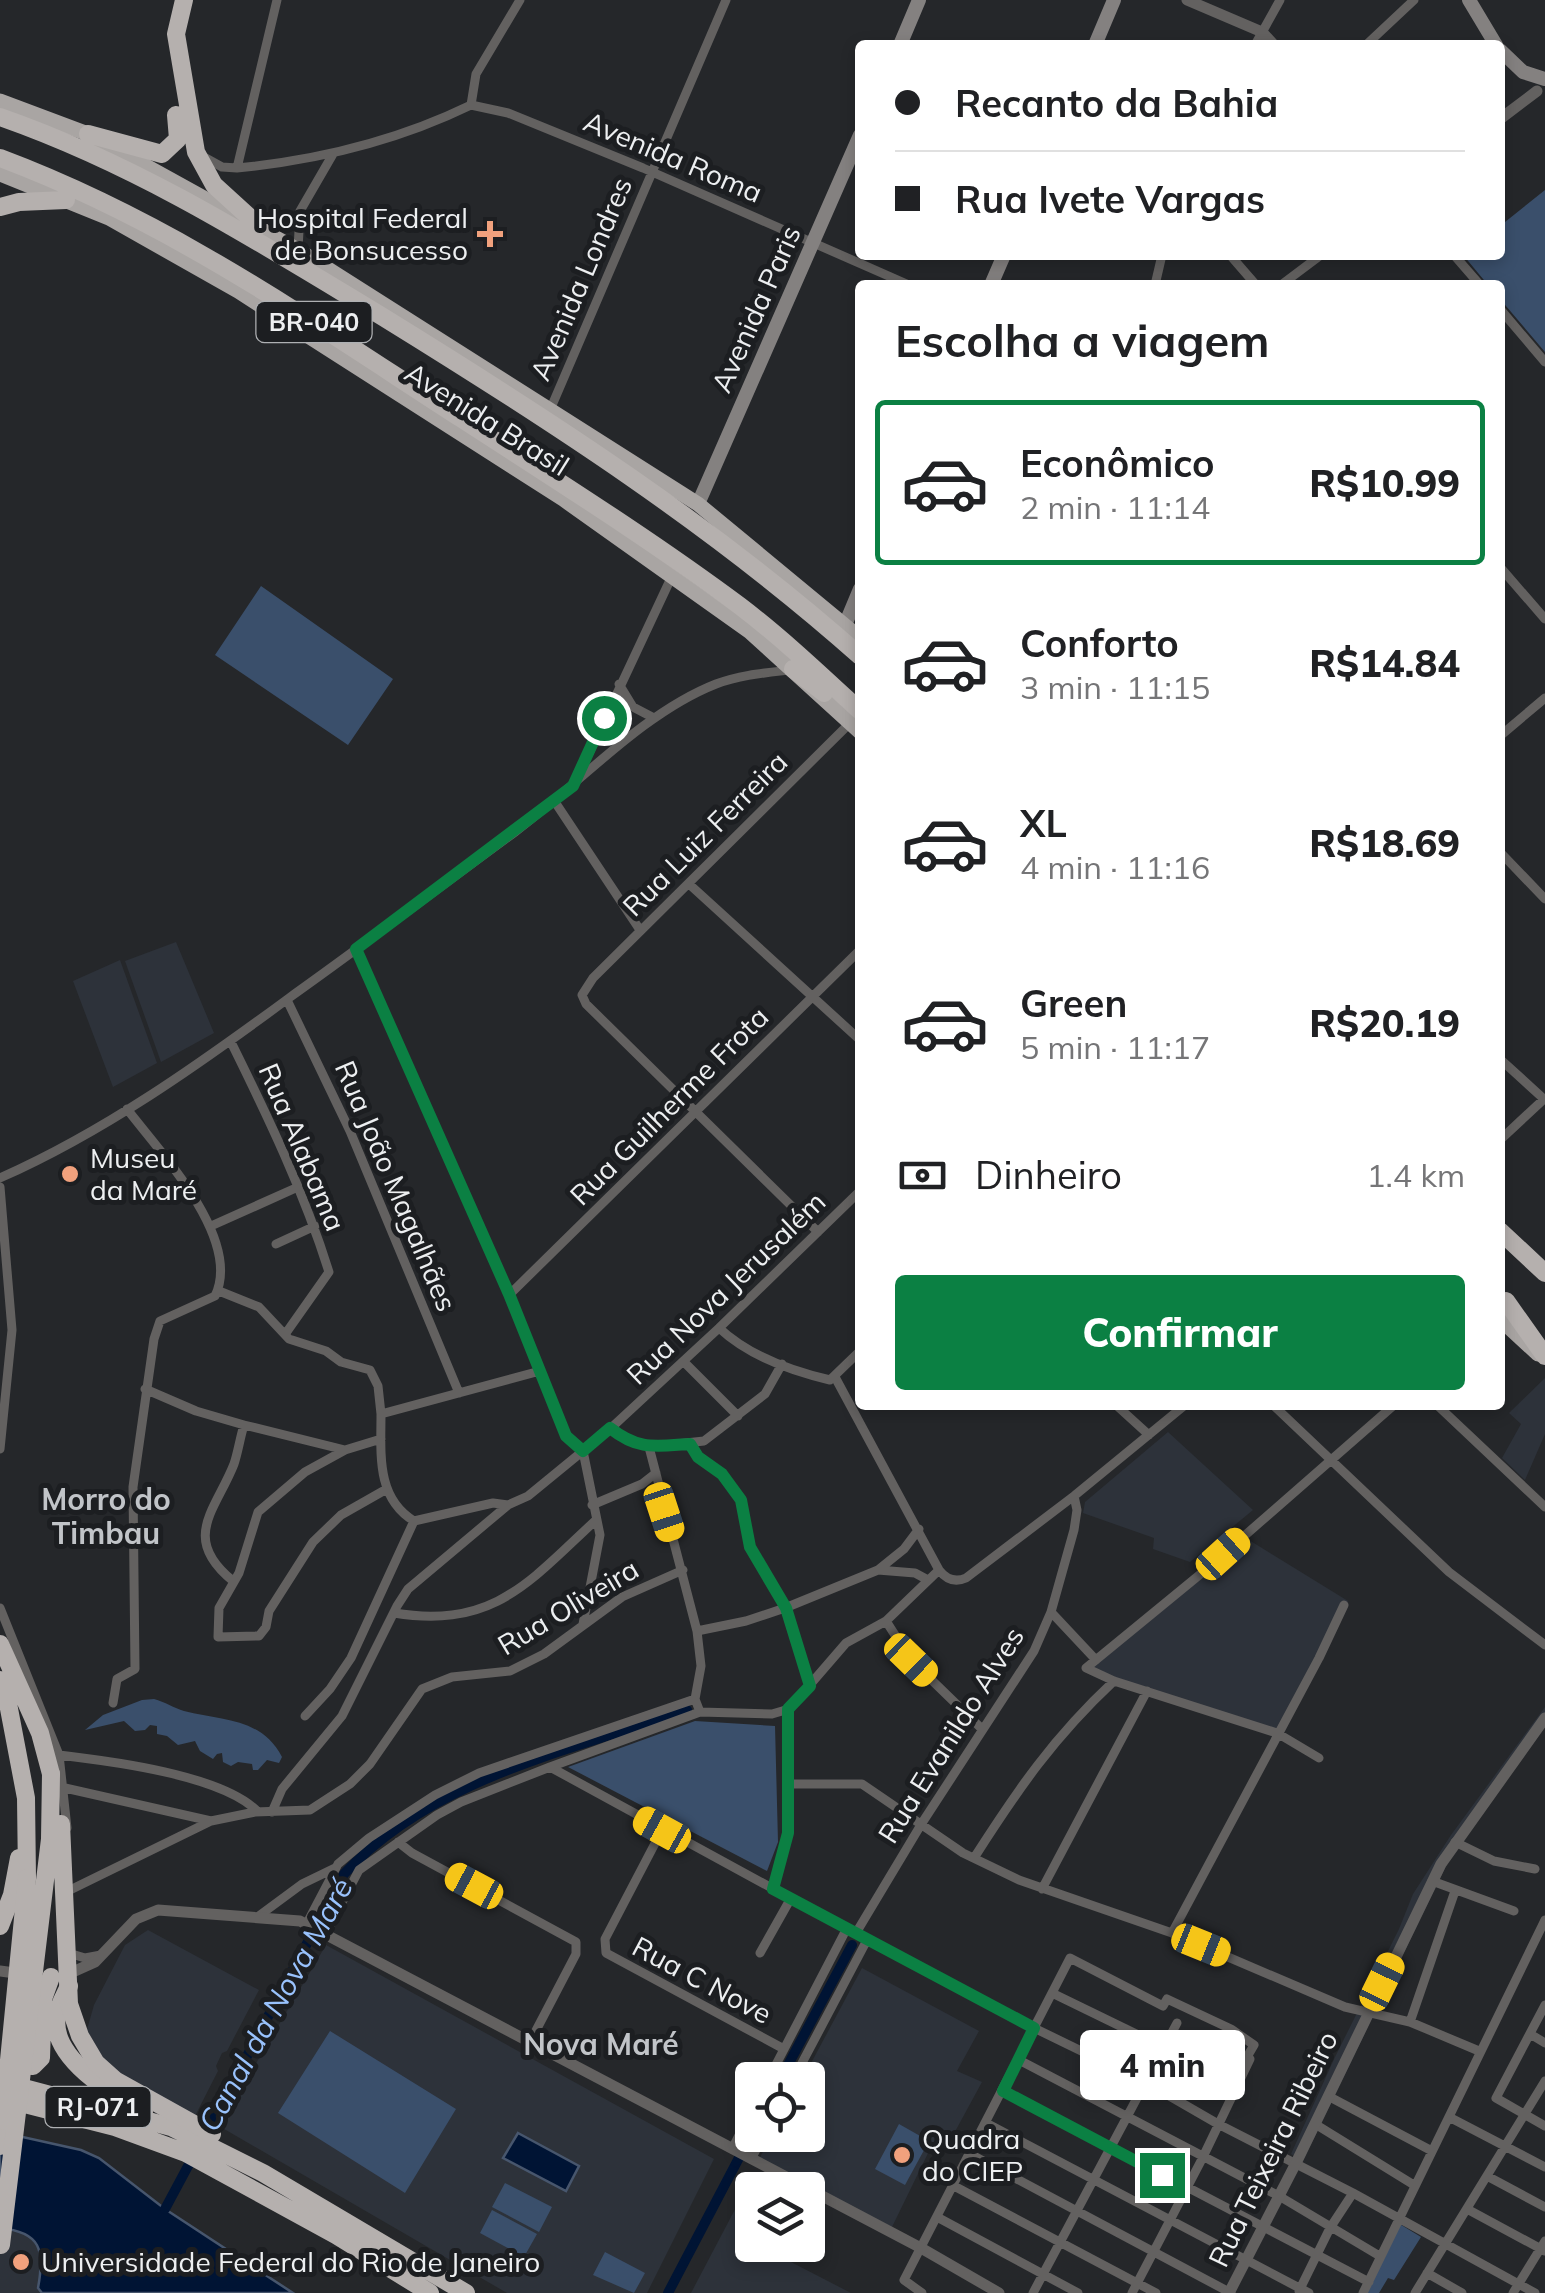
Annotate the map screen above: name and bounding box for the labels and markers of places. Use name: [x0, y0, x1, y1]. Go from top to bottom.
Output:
place label: Hospital Federal de Bonsucesso: [257, 200, 468, 267]
marker: Hospital Federal de Bonsucesso: [477, 221, 503, 247]
place label: Museu da Maré: [90, 1140, 197, 1207]
marker: Museu da Maré: [59, 1163, 81, 1185]
place label: Quadra do CIEP: [922, 2121, 1023, 2188]
marker: Quadra do CIEP: [891, 2144, 913, 2166]
place label: Universidade Federal do Rio de Janeiro: [41, 2244, 540, 2279]
marker: Universidade Federal do Rio de Janeiro: [10, 2251, 32, 2273]

